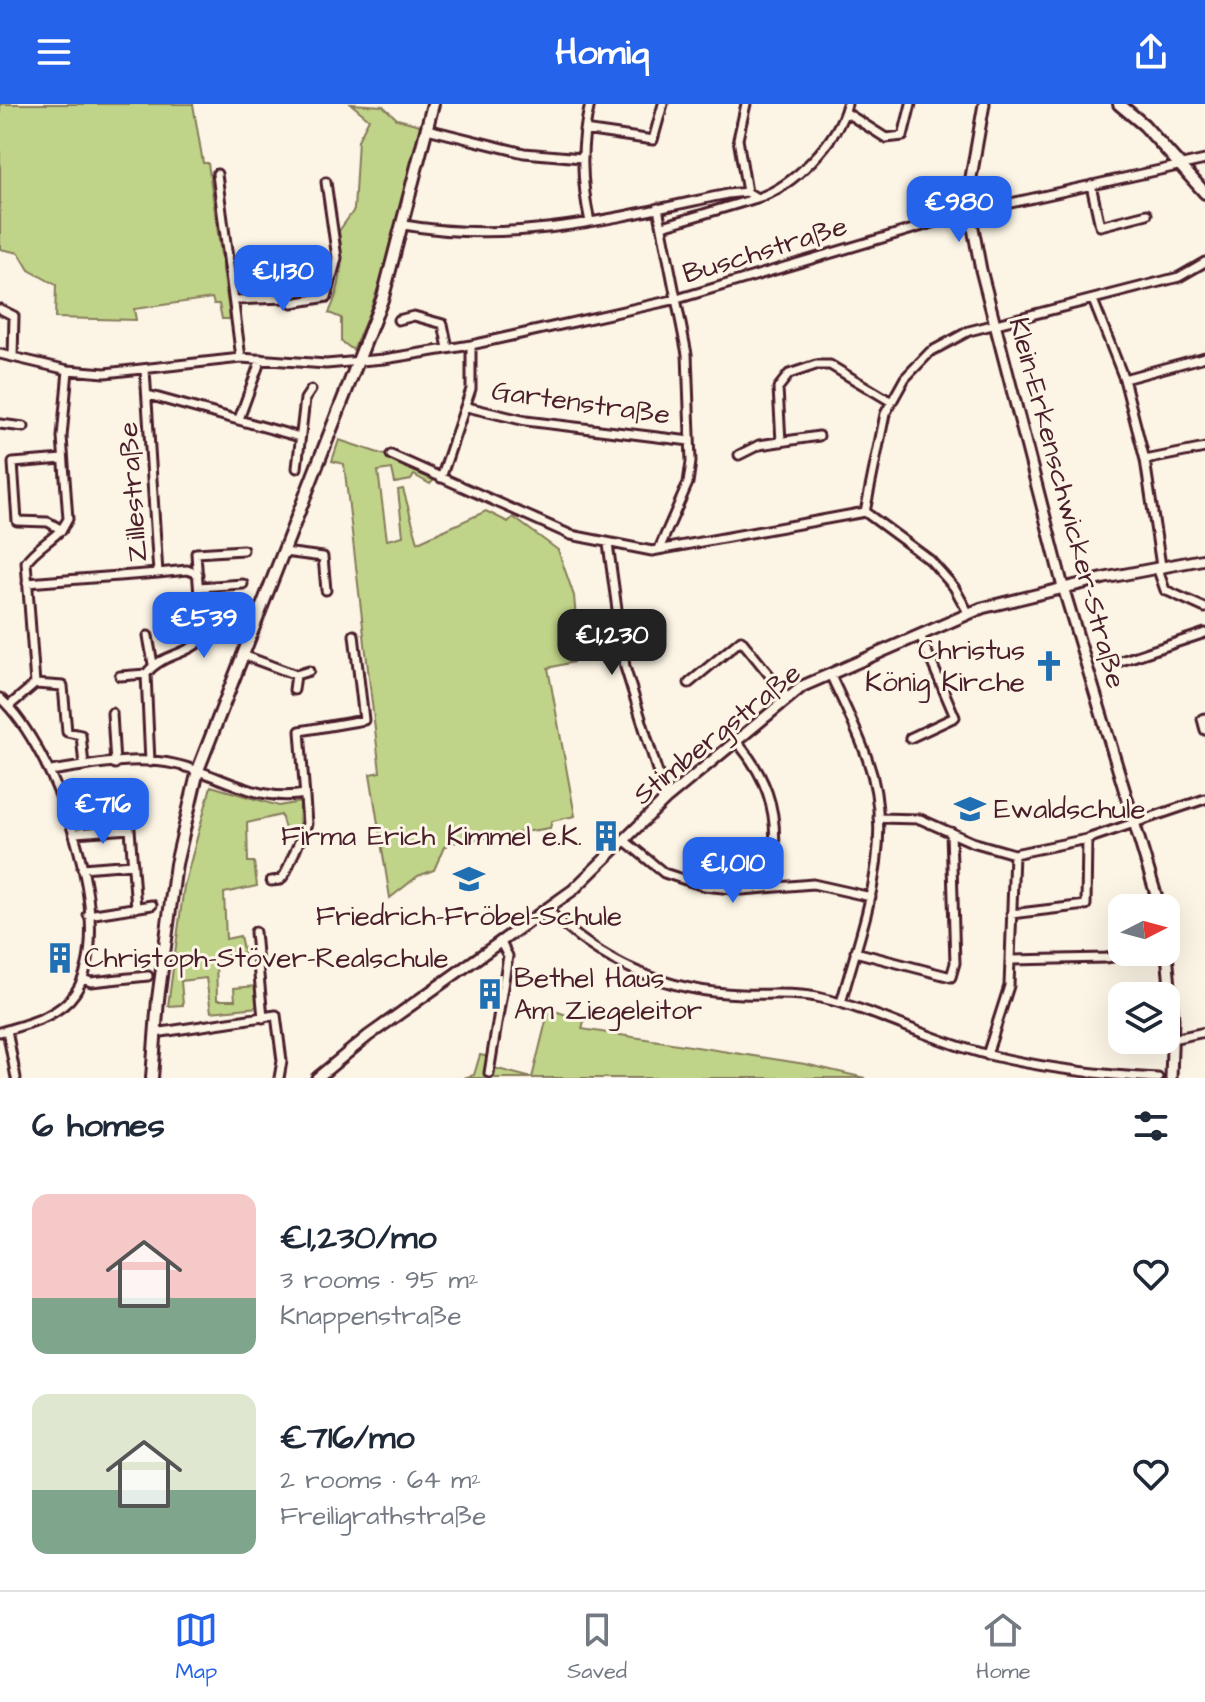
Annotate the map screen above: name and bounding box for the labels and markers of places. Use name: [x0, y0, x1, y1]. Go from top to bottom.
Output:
pin: €980: [912, 176, 1006, 244]
pin: €1,130: [218, 245, 348, 313]
pin: €539: [157, 592, 251, 660]
pin: €1,230: [547, 609, 677, 677]
place label: Christus König Kirche: [865, 631, 1025, 703]
church icon: Christus König Kirche: [1032, 649, 1066, 683]
pin: €716: [56, 778, 150, 846]
place label: Ewaldschule: [994, 790, 1146, 829]
school or university icon: Ewaldschule: [953, 792, 987, 826]
place label: Firma Erich Kimmel e.K.: [281, 817, 582, 856]
building icon: Firma Erich Kimmel e.K.: [589, 819, 623, 853]
pin: €1,010: [668, 837, 798, 905]
school or university icon: Friedrich-Fröbel-Schule: [452, 862, 486, 896]
place label: Friedrich-Fröbel-Schule: [316, 897, 622, 936]
place label: Christoph-Stöver-Realschule: [84, 939, 449, 978]
building icon: Christoph-Stöver-Realschule: [43, 941, 77, 975]
place label: Bethel Haus Am Ziegeleitor: [514, 959, 702, 1031]
building icon: Bethel Haus Am Ziegeleitor: [473, 977, 507, 1011]

